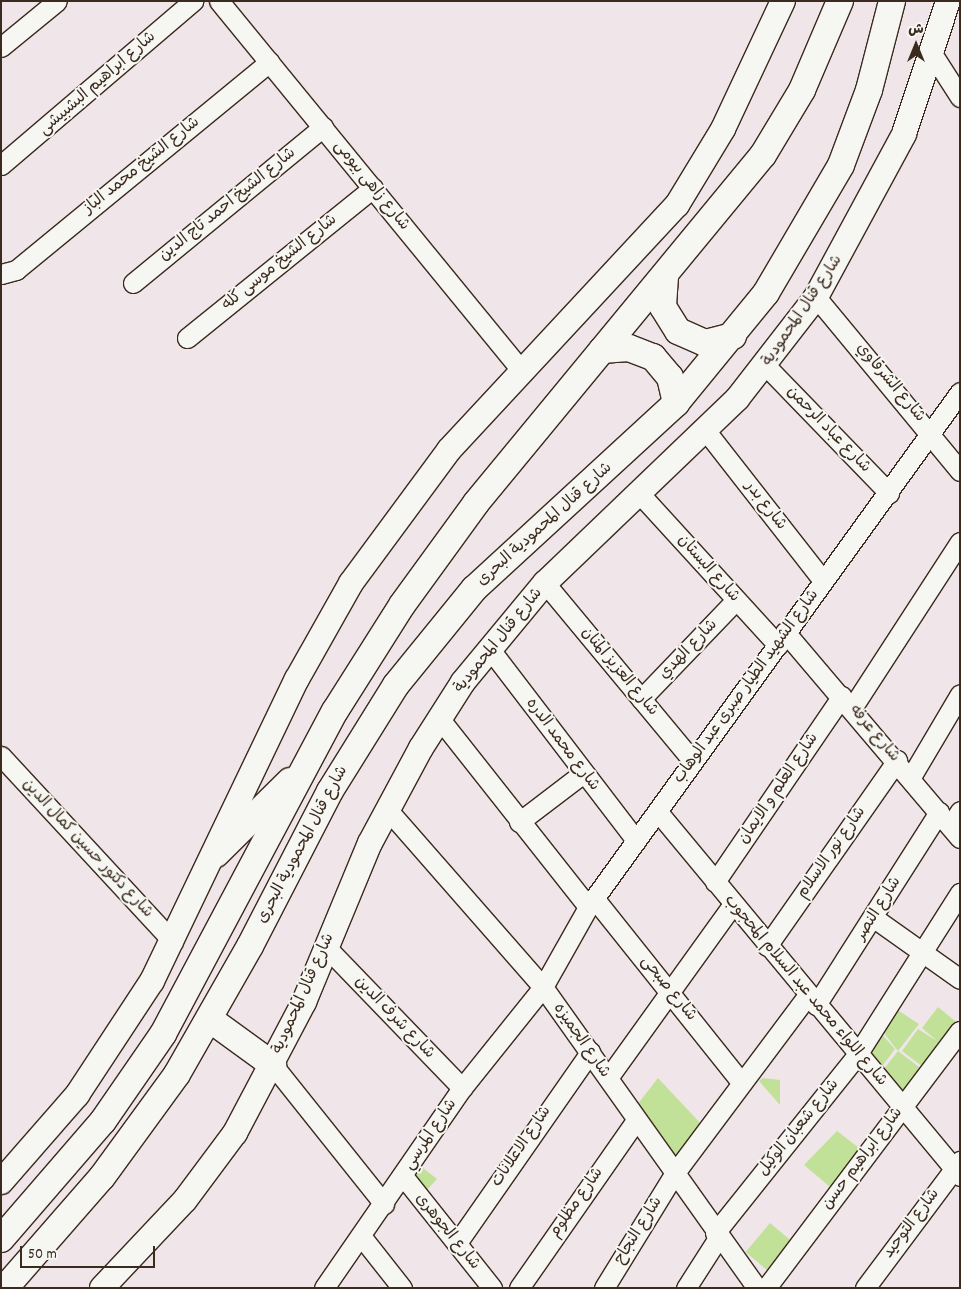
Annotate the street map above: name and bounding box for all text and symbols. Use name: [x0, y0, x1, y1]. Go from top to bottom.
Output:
north arrow: [891, 20, 941, 70]
text: ش: [908, 20, 924, 40]
street label: شارع ابراهيم البشبيشى: [36, 28, 160, 140]
street label: شارع الشيخ محمد الباز: [80, 113, 204, 219]
street label: شارع زاهى بيومى: [329, 137, 413, 235]
street label: شارع الشيخ احمد تاج الدين: [156, 144, 300, 266]
street label: شارع الشيخ موسى كله: [219, 211, 341, 315]
street label: شارع قنال المحمودية: [759, 252, 847, 370]
street label: شارع الشرقاوي: [851, 340, 929, 426]
street label: شارع عباد الرحمن: [782, 383, 874, 477]
street label: شارع قنال المحمودية البحرى: [473, 459, 617, 591]
street label: شارع بدر: [740, 478, 790, 534]
street label: شارع البستان: [673, 531, 743, 607]
street label: شارع قنال المحمودية: [451, 584, 547, 698]
street label: شارع الشهيد الطيار صبرى عبد الوهاب: [670, 586, 824, 788]
street label: شارع الهدي: [656, 616, 722, 684]
street label: شارع العزيز المنان: [576, 624, 662, 720]
street label: شارع محمد الدره: [521, 695, 603, 795]
street label: شارع عرفه: [845, 702, 903, 766]
street label: شارع العلم و الايمان: [735, 730, 823, 848]
street label: شارع قنال المحمودية البحرى: [253, 763, 353, 927]
street label: شارع دكتور حسين كمال الدين: [17, 775, 157, 923]
street label: شارع نور الاسلام: [793, 803, 871, 903]
street label: شارع النصر: [852, 874, 906, 944]
street label: شارع اللواء محمد عبد السلام المحجوب: [719, 891, 891, 1091]
street label: شارع قنال المحمودية: [269, 931, 339, 1057]
street label: شارع صبحى: [636, 953, 700, 1025]
street label: شارع شرف الدين: [350, 973, 438, 1063]
street label: شارع الجميزه: [548, 1000, 614, 1082]
street label: شارع شعبان الوكيل: [754, 1076, 844, 1180]
street label: شارع المرسي: [400, 1096, 462, 1174]
street label: شارع الاعلانات: [488, 1103, 556, 1191]
street label: شارع ابراهيم حسن: [818, 1104, 908, 1214]
street label: شارع مظلوم: [546, 1164, 608, 1242]
street label: شارع التوحيد: [880, 1185, 944, 1263]
street label: شارع الجوهرى: [410, 1190, 484, 1274]
street label: شارع النجاح: [611, 1194, 667, 1268]
scale bar: [22, 1236, 158, 1268]
text: 50 m: [28, 1244, 57, 1266]

